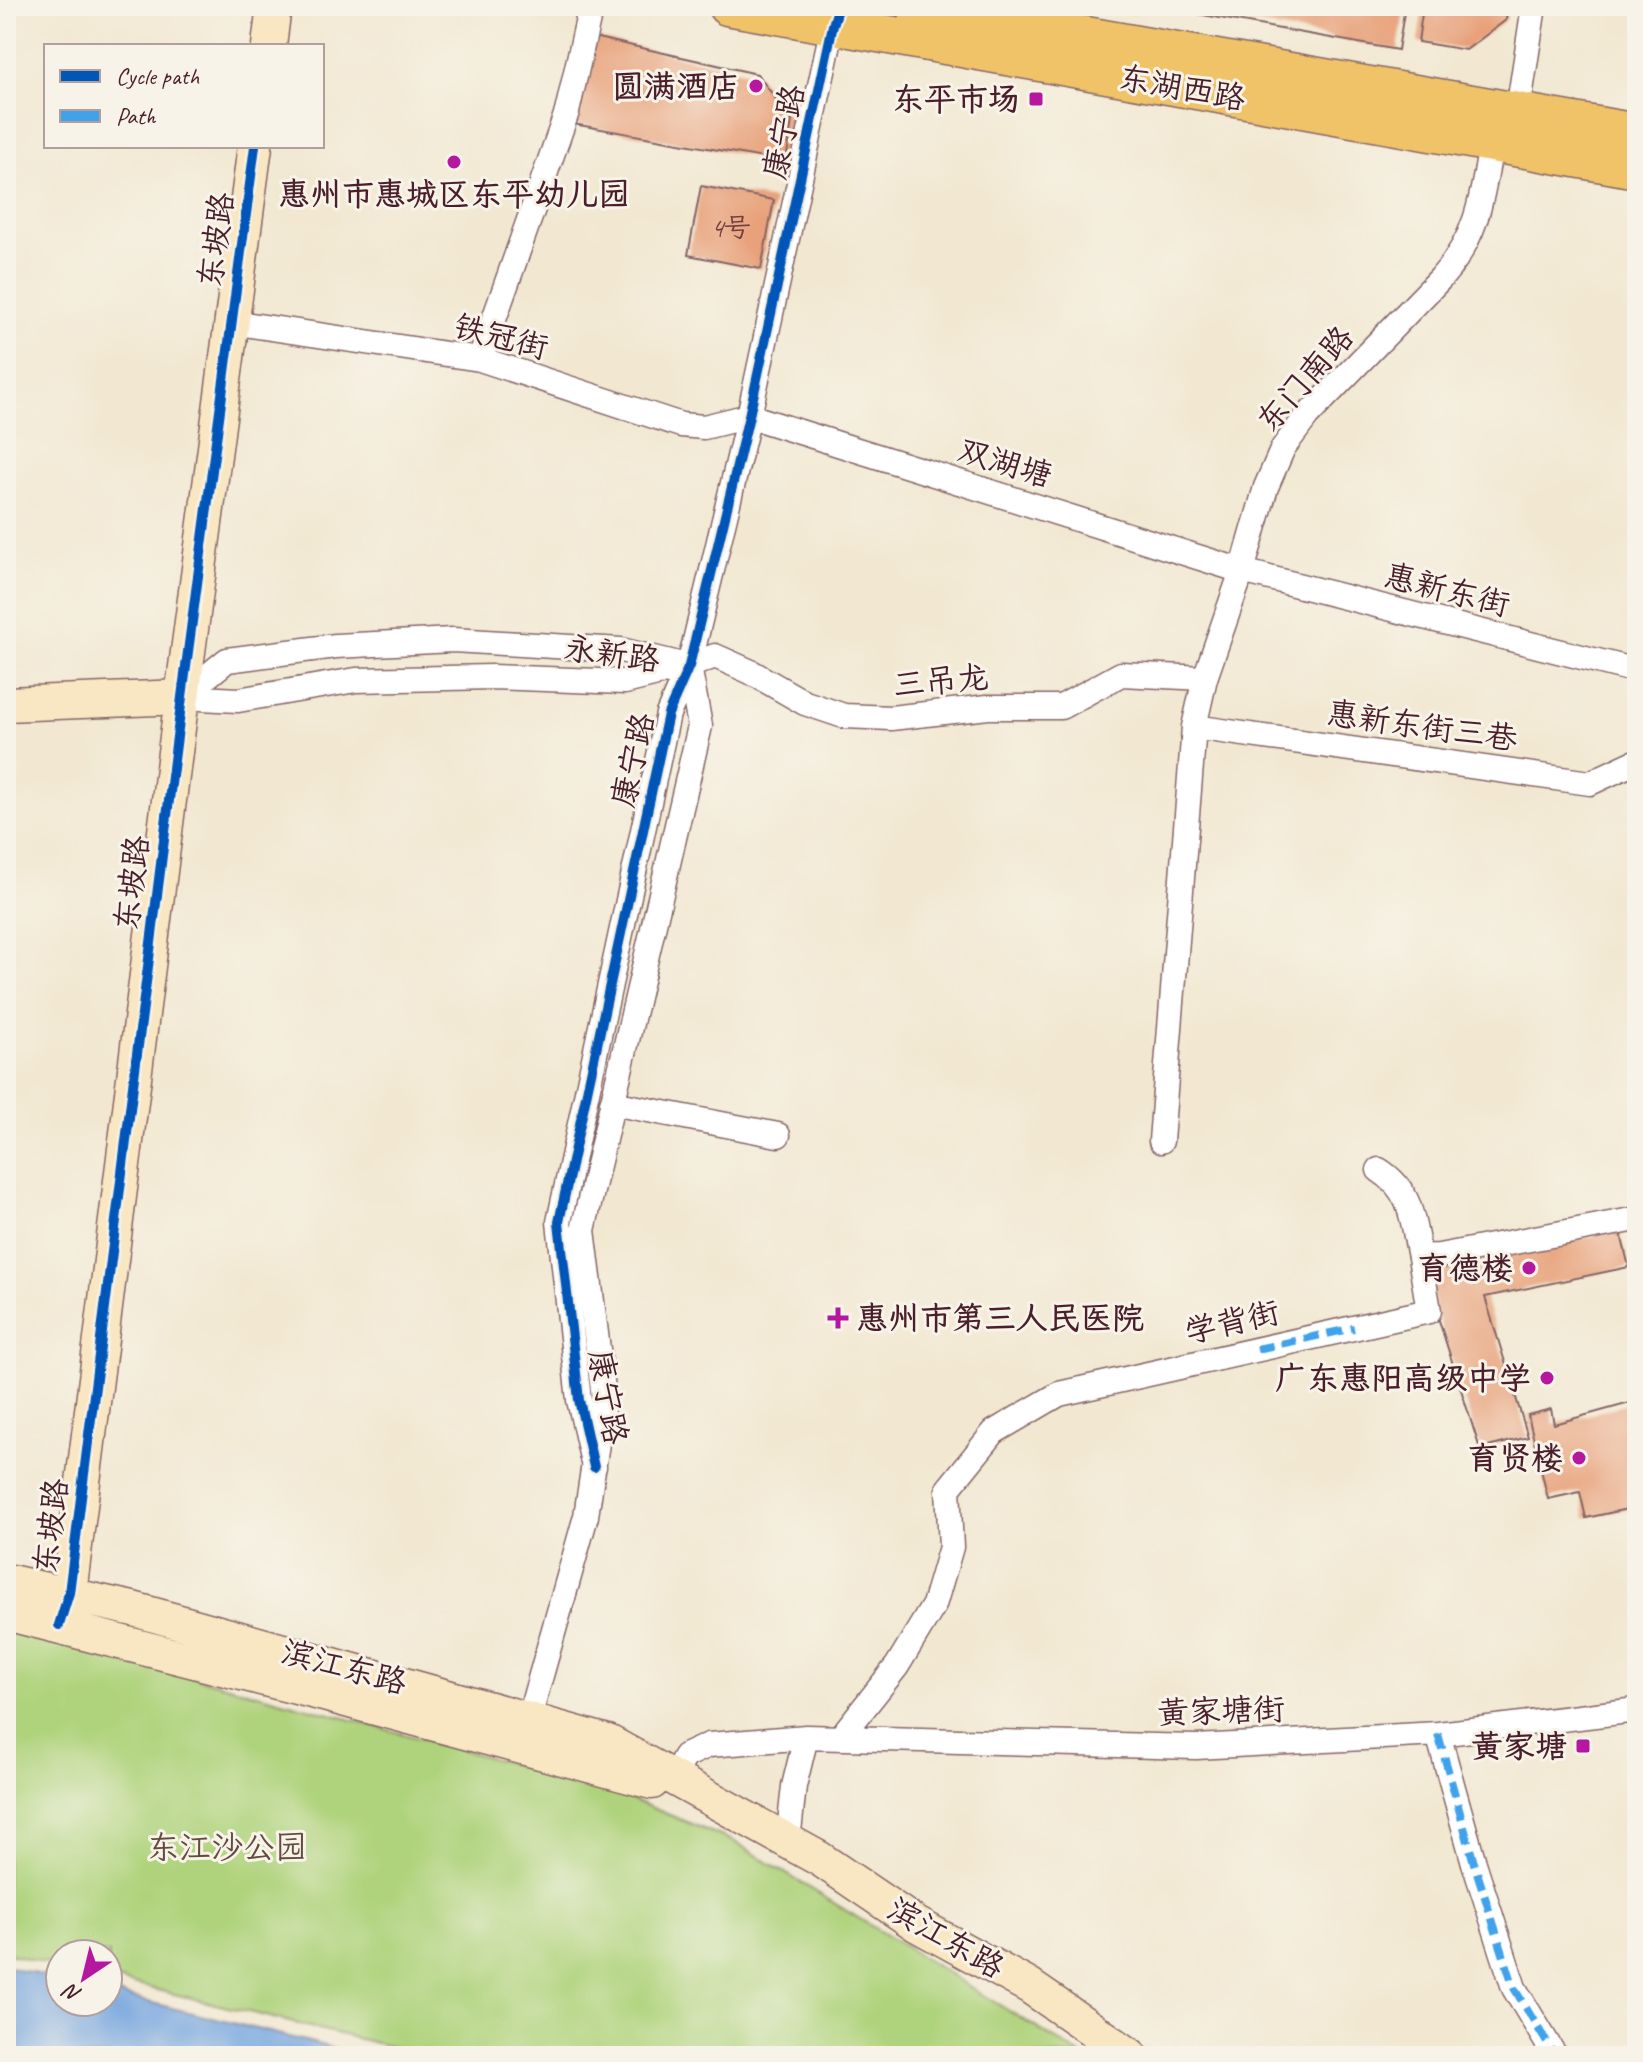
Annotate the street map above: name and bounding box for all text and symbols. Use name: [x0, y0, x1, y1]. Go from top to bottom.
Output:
legend: [44, 44, 324, 148]
street label: 东湖西路: [1115, 57, 1249, 119]
text: Cycle path: [116, 61, 200, 91]
place label: 圆满酒店: [612, 66, 740, 107]
marker: 圆满酒店: [747, 77, 765, 95]
place label: 东平市场: [892, 79, 1020, 120]
street label: 康宁路: [754, 81, 814, 183]
marker: 东平市场: [1027, 90, 1045, 108]
text: Path: [116, 101, 157, 131]
marker: 惠州市惠城区东平幼儿园: [445, 153, 463, 171]
place label: 惠州市惠城区东平幼儿园: [278, 174, 630, 215]
street label: 东坡路: [189, 190, 243, 290]
house number: 4号: [711, 210, 751, 245]
street label: 铁冠街: [449, 305, 553, 369]
street label: 东门南路: [1248, 317, 1362, 441]
street label: 双湖塘: [953, 429, 1057, 497]
street label: 惠新东街: [1380, 555, 1514, 625]
street label: 永新路: [562, 627, 662, 681]
street label: 三吊龙: [891, 656, 991, 706]
street label: 惠新东街三巷: [1324, 692, 1520, 760]
street label: 康宁路: [602, 709, 664, 811]
street label: 东坡路: [106, 833, 158, 933]
place label: 育德楼: [1417, 1248, 1513, 1289]
marker: 育德楼: [1520, 1259, 1538, 1277]
street label: 学背街: [1181, 1291, 1283, 1353]
place label: 惠州市第三人民医院: [856, 1298, 1144, 1339]
marker: 惠州市第三人民医院: [827, 1307, 849, 1329]
street label: 康宁路: [579, 1346, 637, 1448]
place label: 广东惠阳高级中学: [1275, 1358, 1531, 1399]
marker: 广东惠阳高级中学: [1538, 1369, 1556, 1387]
place label: 育贤楼: [1467, 1438, 1563, 1479]
marker: 育贤楼: [1570, 1449, 1588, 1467]
street label: 东坡路: [25, 1476, 77, 1576]
street label: 滨江东路: [277, 1631, 411, 1703]
street label: 黄家塘街: [1156, 1688, 1286, 1734]
place label: 黄家塘: [1471, 1726, 1567, 1767]
marker: 黄家塘: [1574, 1737, 1592, 1755]
park label: 东江沙公园: [147, 1827, 307, 1868]
street label: 滨江东路: [880, 1888, 1012, 1988]
north arrow: [44, 1938, 124, 2018]
text: N: [57, 1976, 87, 2009]

